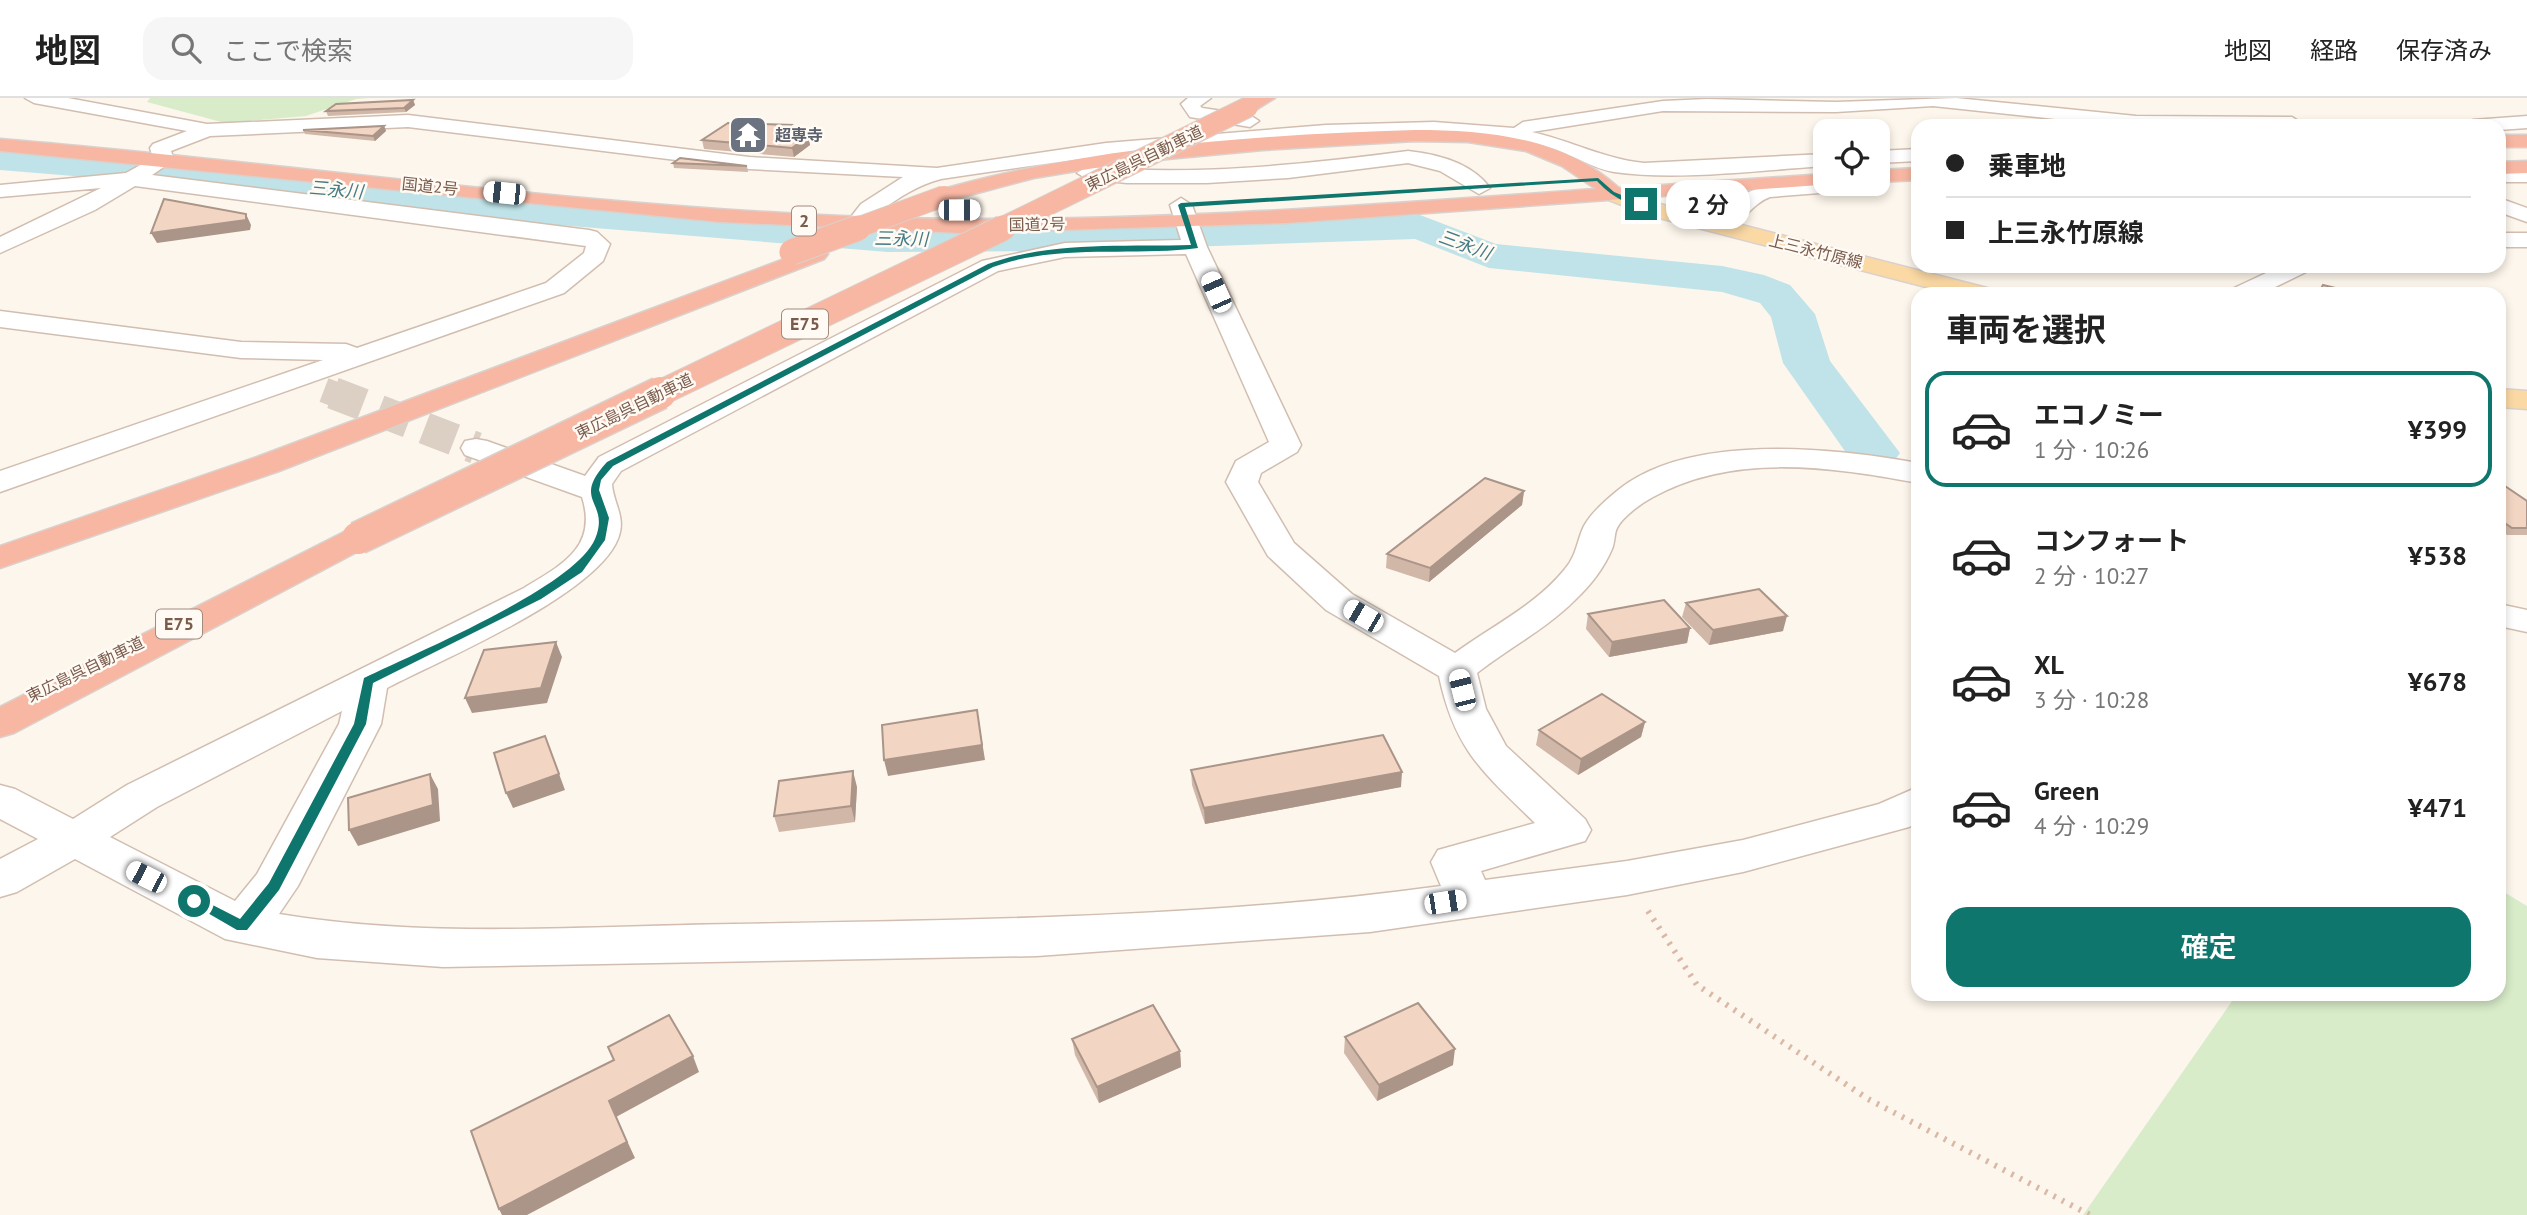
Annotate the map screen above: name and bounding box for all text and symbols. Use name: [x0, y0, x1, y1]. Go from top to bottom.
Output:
search box: [143, 17, 633, 80]
text: 地図: [35, 28, 101, 71]
icon: search: [167, 29, 205, 67]
text: ここで検索: [223, 34, 353, 67]
text: 地図: [2224, 35, 2272, 66]
text: 経路: [2310, 35, 2358, 66]
text: 保存済み: [2396, 35, 2492, 66]
temple icon: 超専寺: [727, 114, 769, 156]
map controls: [1813, 119, 1890, 196]
button: locate: [1813, 119, 1890, 196]
street label: 東広島呉自動車道: [1082, 121, 1206, 195]
place label: 超専寺: [775, 125, 823, 145]
text: 乗車地: [1988, 149, 2066, 182]
street label: 国道2号: [401, 173, 459, 199]
water label: 三永川: [308, 176, 366, 203]
car: [483, 180, 526, 206]
callout: 2 分: [1666, 180, 1750, 228]
route end: [1625, 188, 1657, 220]
text: 2 分: [1687, 190, 1729, 219]
car: [939, 200, 981, 221]
road number: 2: [792, 207, 816, 236]
street label: 国道2号: [1008, 214, 1066, 234]
text: 上三永竹原線: [1988, 216, 2144, 249]
water label: 三永川: [1436, 224, 1496, 265]
water label: 三永川: [874, 227, 930, 251]
street label: 上三永竹原線: [1767, 230, 1865, 272]
car: [1198, 269, 1235, 315]
text: 車両を選択: [1946, 308, 2106, 350]
road number: E75: [782, 309, 828, 338]
street label: 東広島呉自動車道: [572, 369, 696, 443]
icon: car: [1950, 398, 2013, 461]
text: エコノミー: [2034, 398, 2164, 431]
text: ¥399: [2408, 413, 2467, 446]
text: 1 分 · 10:26: [2034, 435, 2149, 464]
icon: car: [1950, 524, 2013, 587]
text: コンフォート: [2034, 524, 2189, 557]
text: ¥538: [2408, 539, 2467, 572]
text: 2 分 · 10:27: [2034, 561, 2149, 590]
car: [1340, 596, 1387, 636]
road number: E75: [156, 610, 202, 638]
street label: 東広島呉自動車道: [23, 632, 147, 706]
text: XL: [2034, 648, 2064, 681]
icon: car: [1950, 650, 2013, 713]
text: ¥678: [2408, 665, 2467, 698]
car: [1447, 667, 1478, 713]
text: 3 分 · 10:28: [2034, 685, 2149, 714]
text: Green: [2034, 774, 2099, 807]
icon: car: [1950, 776, 2013, 839]
text: ¥471: [2408, 791, 2467, 824]
text: 4 分 · 10:29: [2034, 811, 2149, 840]
car: [123, 858, 170, 896]
route start: [178, 885, 210, 917]
car: [1423, 888, 1468, 916]
button: 確定: [1946, 907, 2471, 987]

